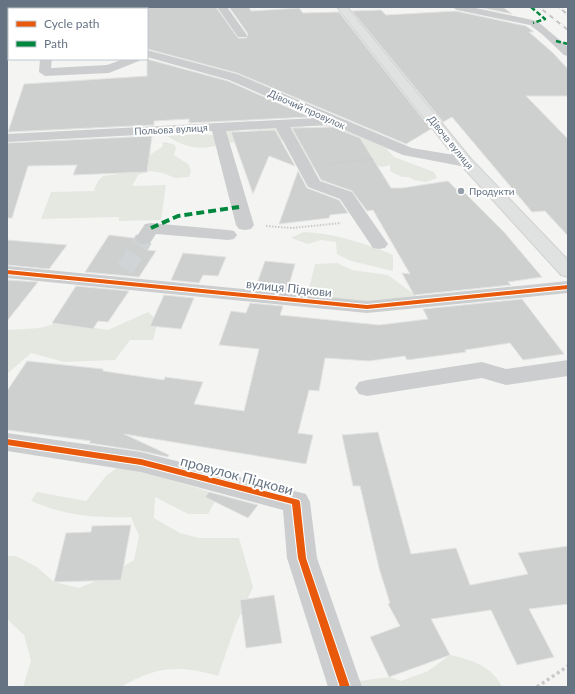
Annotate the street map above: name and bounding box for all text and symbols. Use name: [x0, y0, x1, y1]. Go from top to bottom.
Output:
legend: [8, 8, 148, 60]
text: Cycle path: [44, 16, 99, 31]
text: Path: [44, 36, 68, 51]
street label: Дівочий провулок: [267, 87, 348, 132]
street label: Дівоча вулиця: [426, 113, 476, 171]
street label: Польова вулиця: [134, 121, 208, 137]
place label: Продукти: [469, 185, 515, 197]
marker: Продукти: [456, 186, 466, 196]
street label: вулиця Підкови: [245, 276, 333, 300]
street label: провулок Підкови: [179, 452, 295, 498]

